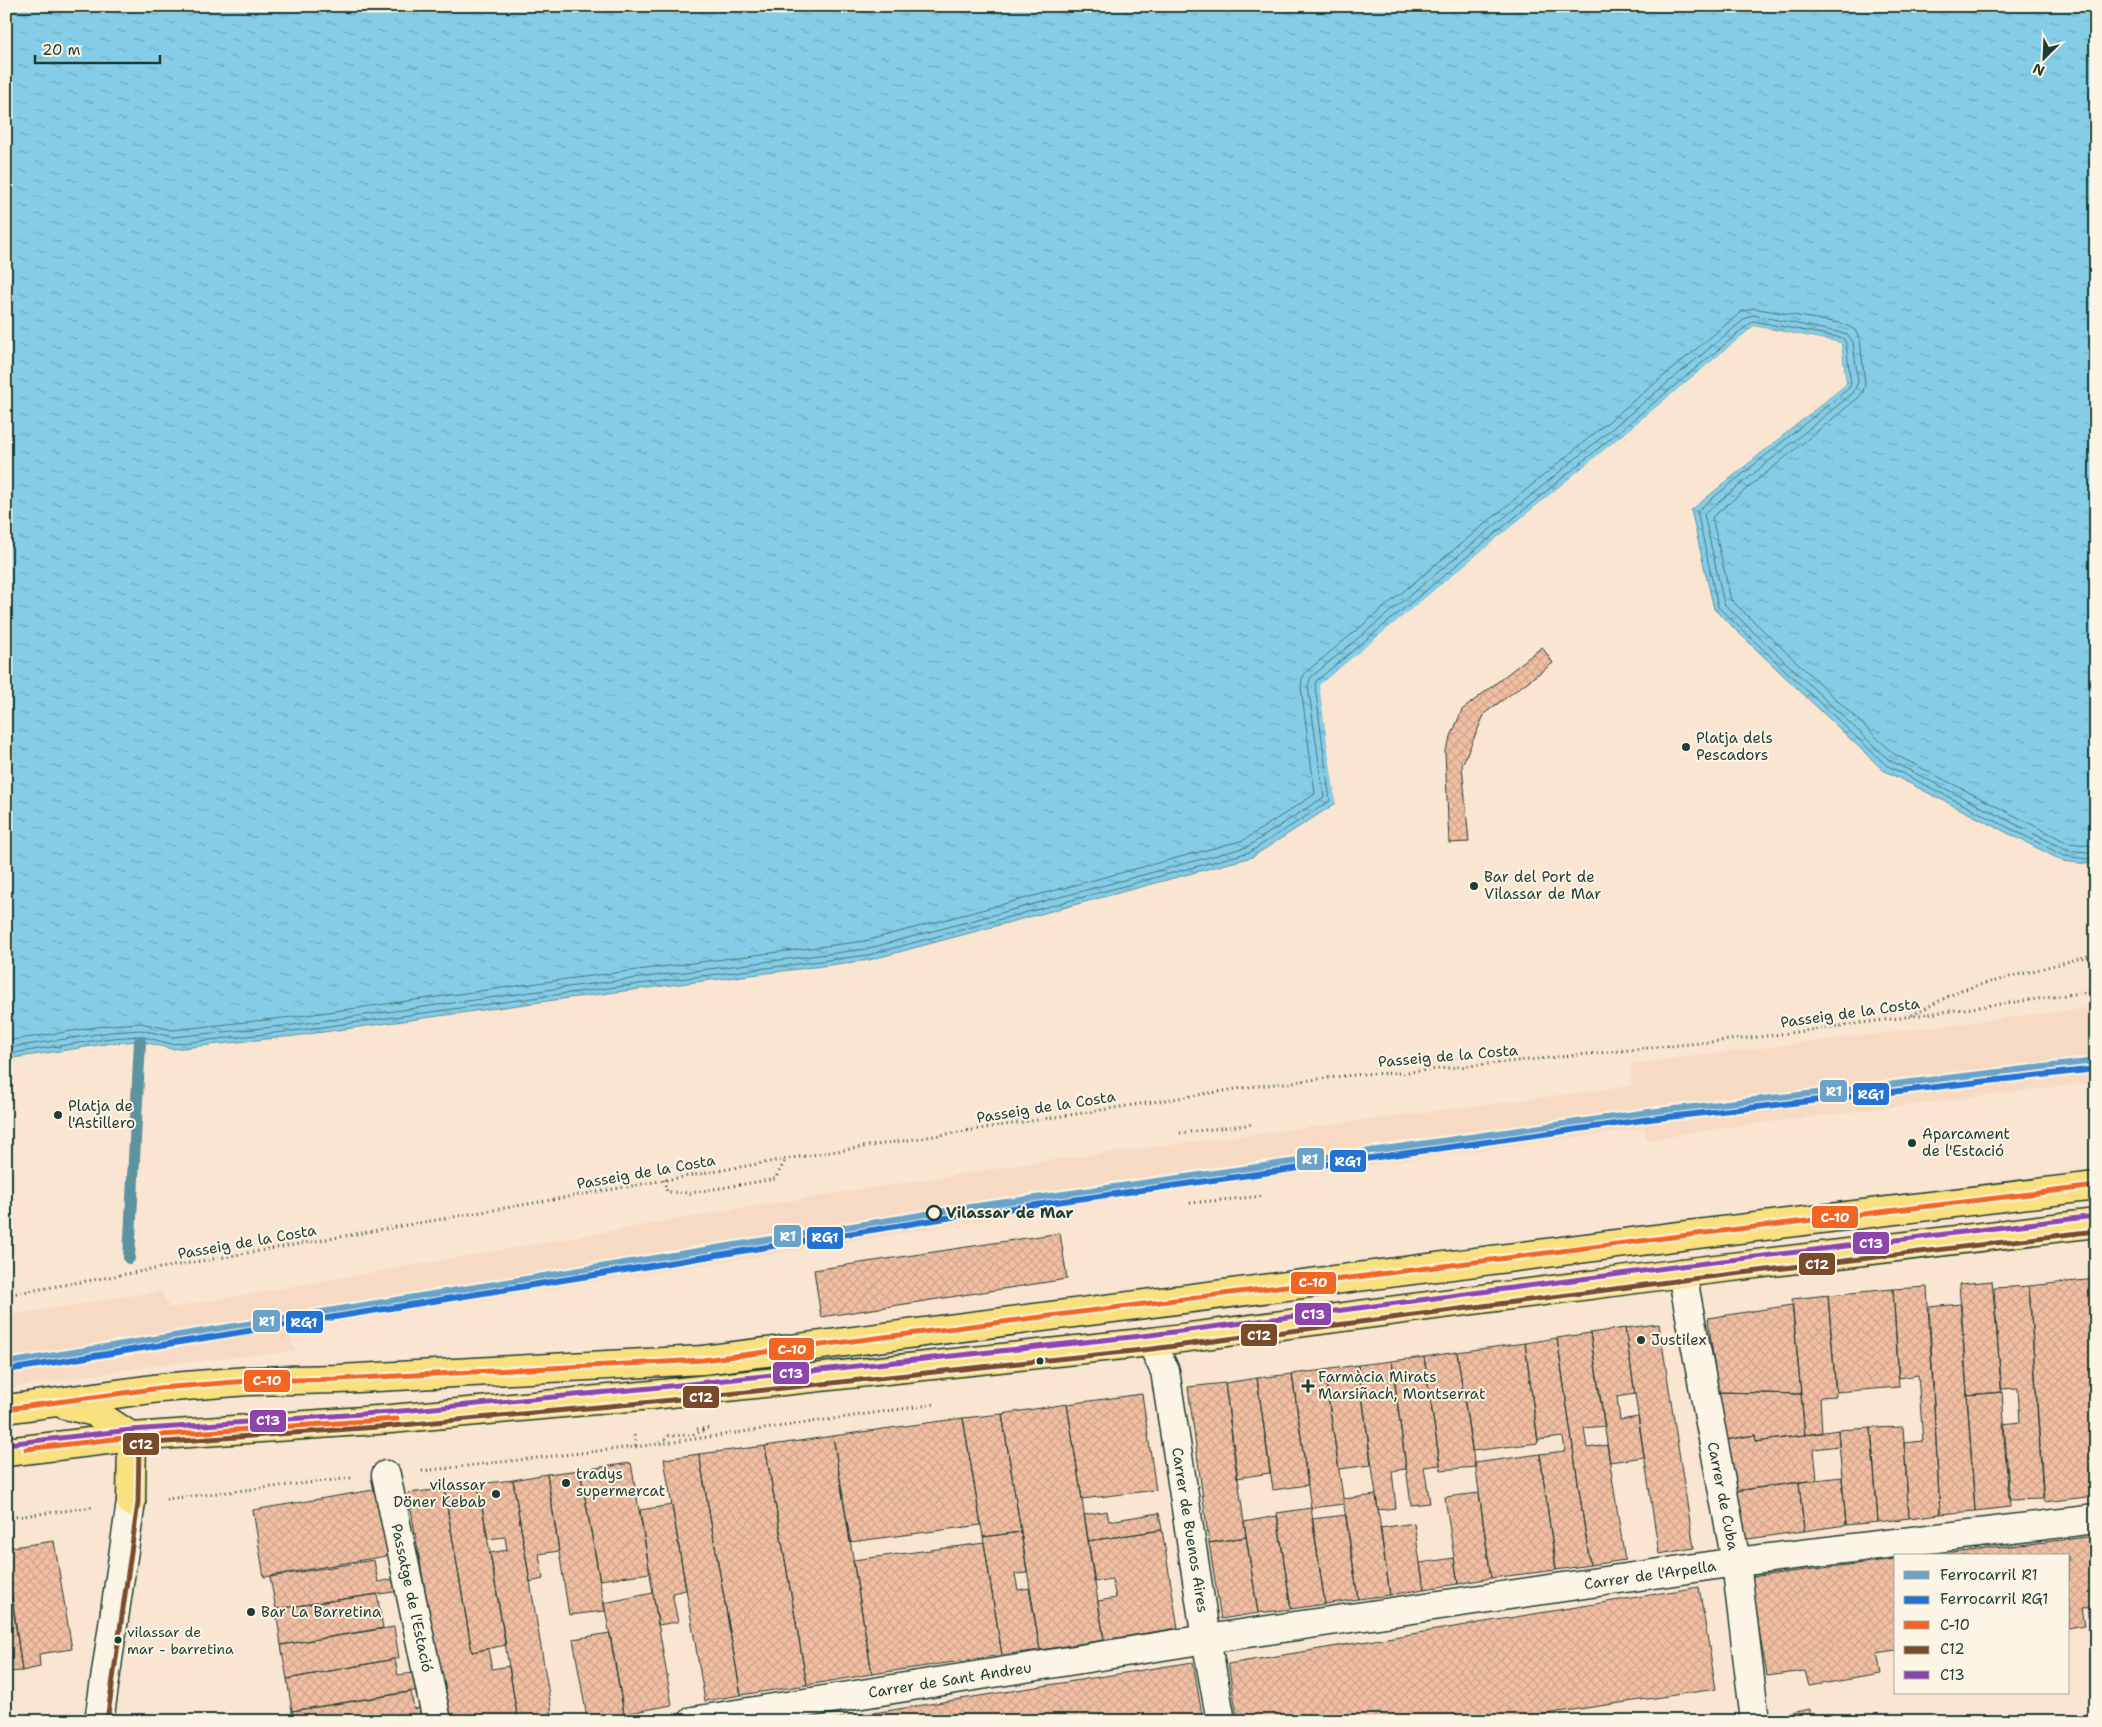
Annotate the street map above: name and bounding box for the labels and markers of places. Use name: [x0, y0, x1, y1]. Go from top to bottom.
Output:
place label: Platja dels Pescadors: [1696, 728, 1773, 765]
marker: Platja dels Pescadors: [1680, 741, 1692, 753]
place label: Bar del Port de Vilassar de Mar: [1484, 867, 1601, 904]
marker: Bar del Port de Vilassar de Mar: [1468, 880, 1480, 892]
place label: Platja de l'Astillero: [68, 1096, 135, 1133]
marker: Platja de l'Astillero: [52, 1109, 64, 1121]
place label: Aparcament de l'Estació: [1922, 1124, 2010, 1161]
marker: Aparcament de l'Estació: [1906, 1137, 1918, 1149]
place label: Vilassar de Mar: [946, 1203, 1074, 1223]
marker: Vilassar de Mar: [926, 1205, 942, 1221]
place label: Justilex: [1651, 1330, 1707, 1350]
marker: Justilex: [1635, 1334, 1647, 1346]
unlabelled marker: [1035, 1356, 1045, 1366]
place label: Farmàcia Mirats Marsiñach, Montserrat: [1318, 1367, 1486, 1404]
marker: Farmàcia Mirats Marsiñach, Montserrat: [1302, 1380, 1314, 1392]
place label: tradys supermercat: [576, 1464, 665, 1501]
place label: vilassar Döner Kebab: [393, 1475, 486, 1512]
marker: tradys supermercat: [560, 1477, 572, 1489]
marker: vilassar Döner Kebab: [490, 1488, 502, 1500]
place label: Bar La Barretina: [261, 1602, 382, 1622]
marker: Bar La Barretina: [245, 1606, 257, 1618]
place label: vilassar de mar - barretina: [127, 1623, 234, 1658]
marker: vilassar de mar - barretina: [113, 1635, 123, 1645]

